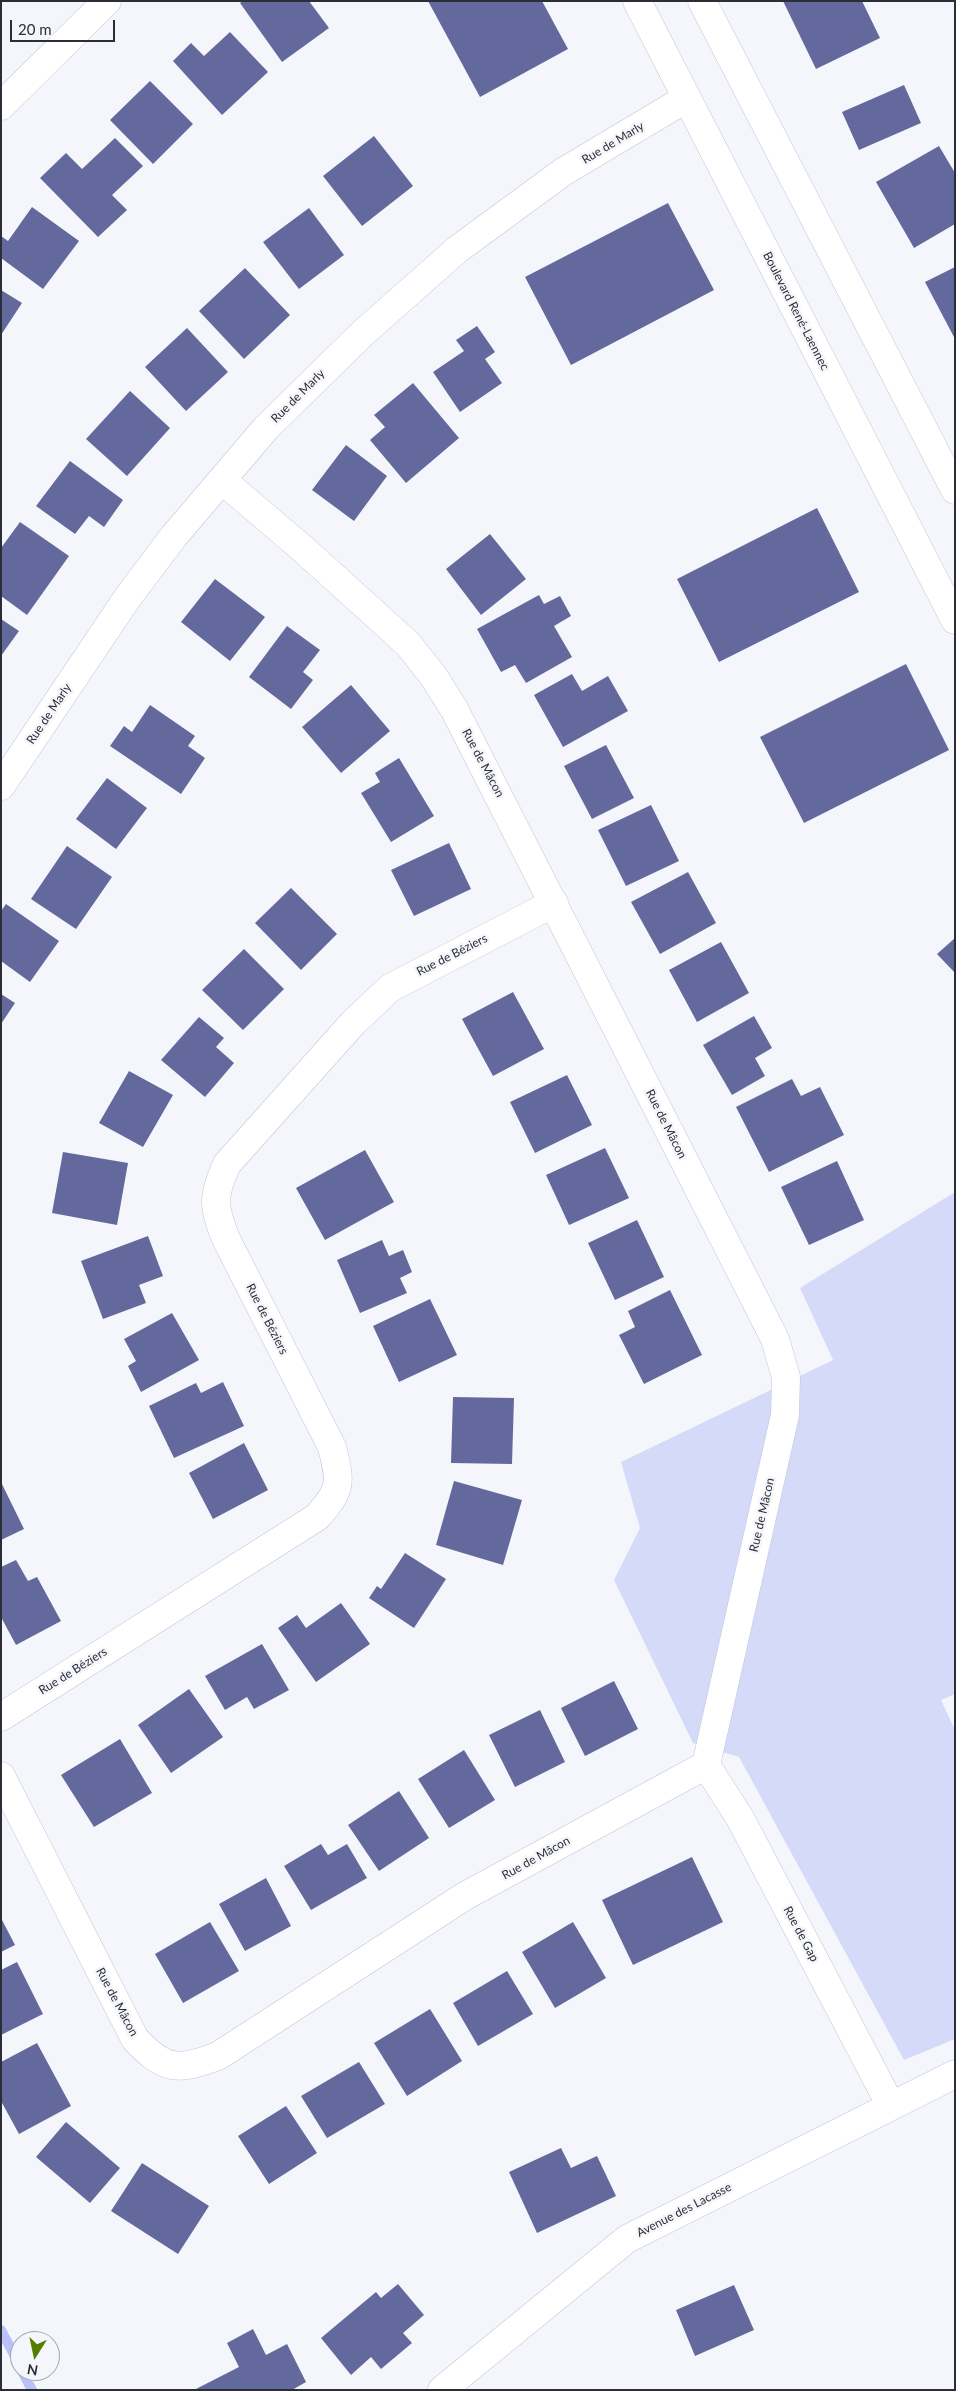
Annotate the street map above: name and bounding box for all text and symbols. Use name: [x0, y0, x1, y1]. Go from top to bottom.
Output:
scale bar: [12, 10, 118, 42]
text: 20 m: [18, 20, 52, 38]
street label: Rue de Marly: [579, 119, 647, 167]
street label: Boulevard René-Laennec: [760, 249, 832, 373]
street label: Rue de Marly: [268, 366, 328, 426]
street label: Rue de Marly: [24, 681, 74, 747]
street label: Rue de Mâcon: [459, 726, 507, 800]
street label: Rue de Béziers: [414, 931, 490, 979]
street label: Rue de Mâcon: [642, 1087, 690, 1161]
street label: Rue de Béziers: [243, 1281, 291, 1357]
street label: Rue de Mâcon: [746, 1477, 778, 1553]
street label: Rue de Béziers: [36, 1644, 110, 1698]
street label: Rue de Mâcon: [499, 1833, 573, 1883]
street label: Rue de Gap: [780, 1904, 822, 1964]
street label: Rue de Mâcon: [93, 1965, 141, 2039]
street label: Avenue des Lacasse: [634, 2180, 734, 2240]
north arrow: [10, 2331, 60, 2381]
text: N: [26, 2361, 39, 2380]

